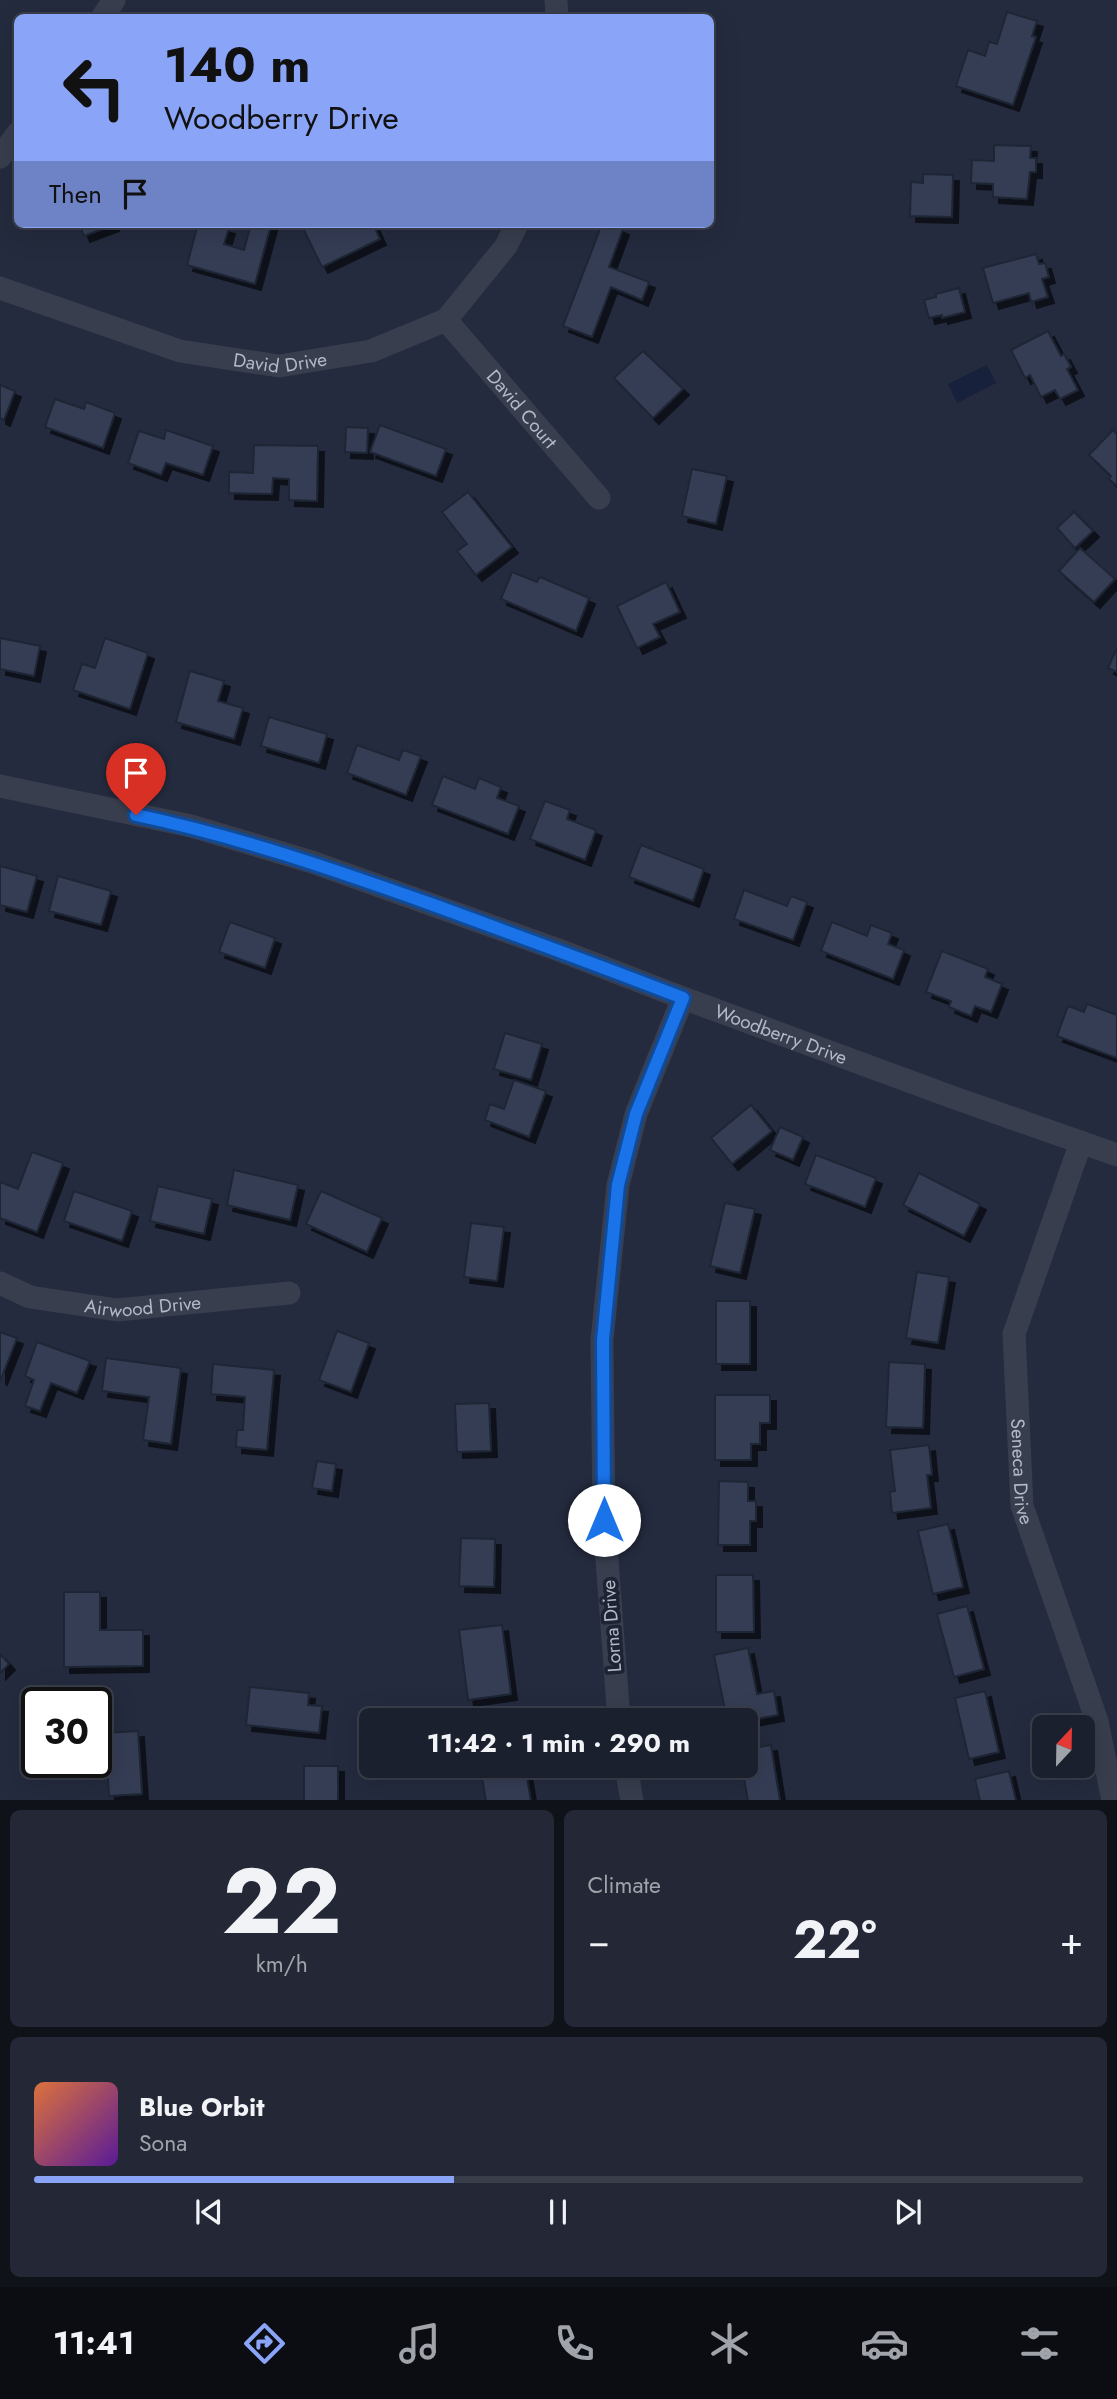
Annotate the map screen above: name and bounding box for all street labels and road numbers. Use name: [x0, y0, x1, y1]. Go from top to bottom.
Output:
street label: David Drive: [232, 345, 329, 380]
street label: David Court: [480, 364, 564, 455]
street label: Woodberry Drive: [711, 998, 851, 1071]
street label: Airwood Drive: [83, 1289, 203, 1325]
street label: Seneca Drive: [1004, 1418, 1040, 1528]
street label: Lorna Drive: [595, 1579, 628, 1673]

